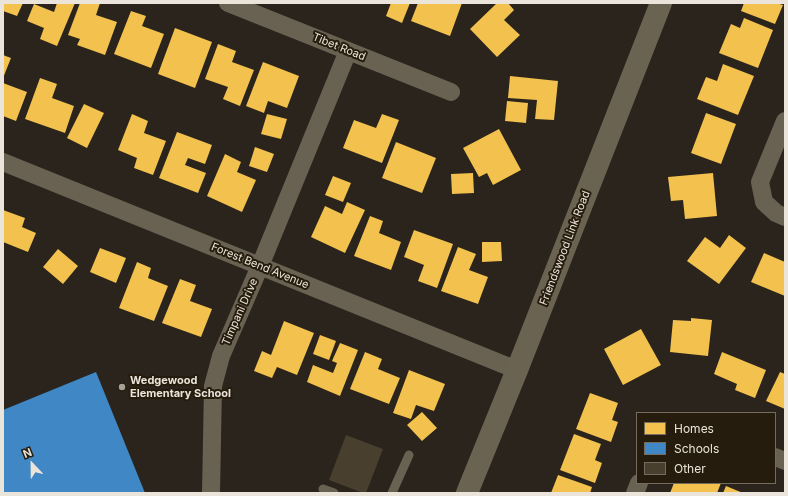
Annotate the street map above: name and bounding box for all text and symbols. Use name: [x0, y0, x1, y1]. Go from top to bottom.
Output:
street label: Tibet Road: [311, 30, 367, 64]
street label: Friendswood Link Road: [537, 189, 593, 307]
street label: Forest Bend Avenue: [209, 240, 311, 292]
street label: Timpani Drive: [219, 276, 261, 348]
place label: Wedgewood Elementary School: [130, 374, 231, 400]
marker: Wedgewood Elementary School: [117, 382, 127, 392]
legend: [636, 412, 776, 484]
text: Homes: [674, 421, 714, 436]
text: Schools: [674, 441, 719, 456]
north arrow: [12, 444, 52, 484]
text: N: [21, 445, 34, 461]
text: Other: [674, 461, 706, 476]

